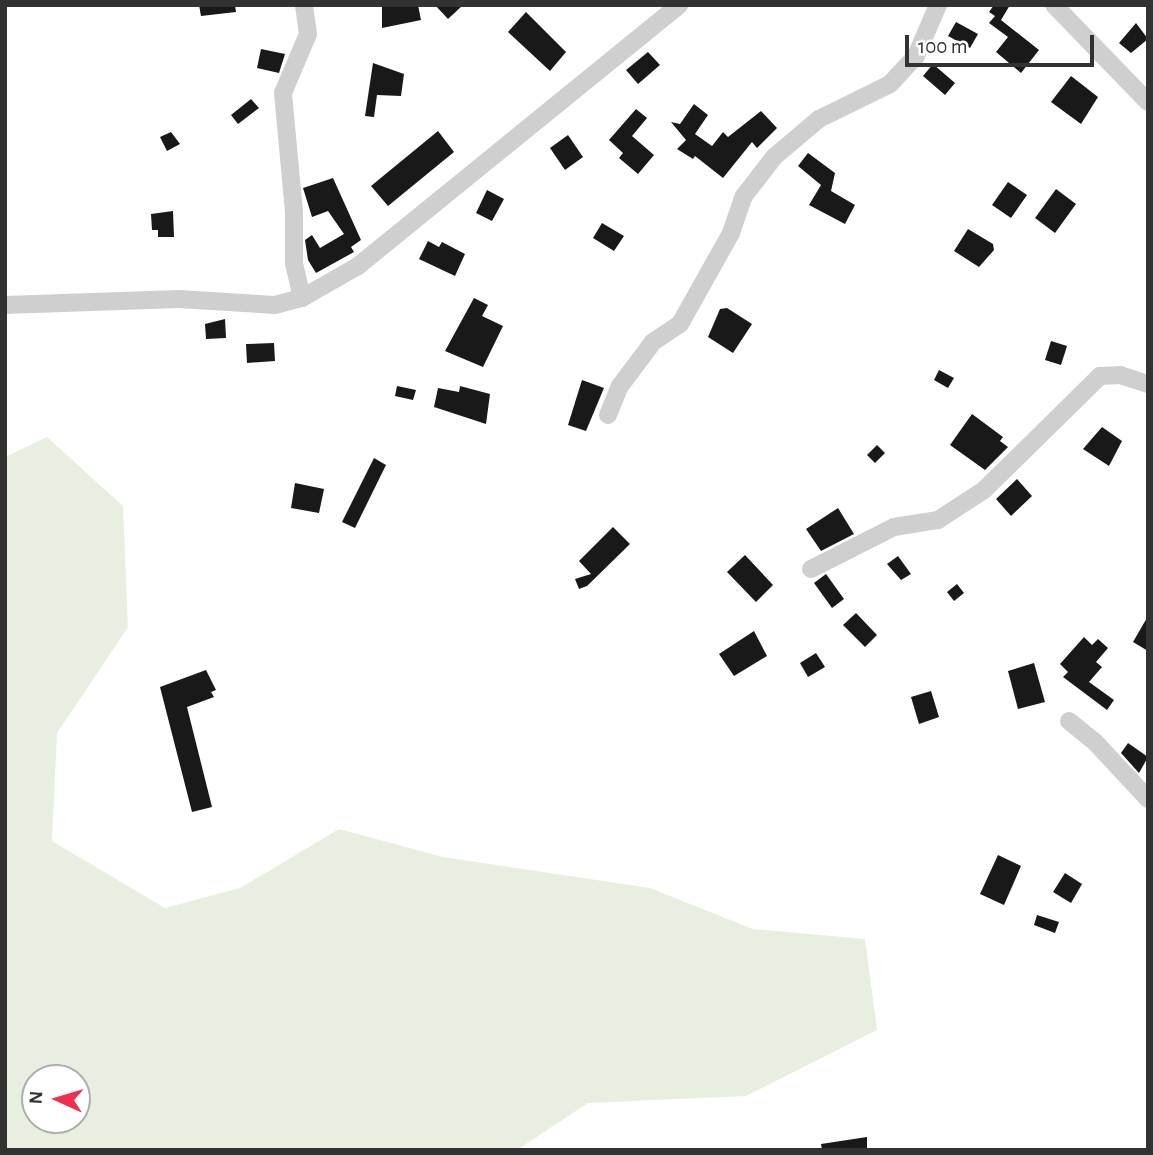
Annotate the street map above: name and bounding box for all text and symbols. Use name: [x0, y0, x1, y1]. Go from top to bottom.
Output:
scale bar: [908, 21, 1097, 65]
text: 100 m: [918, 36, 968, 57]
north arrow: [21, 1064, 91, 1134]
text: N: [27, 1090, 46, 1105]

